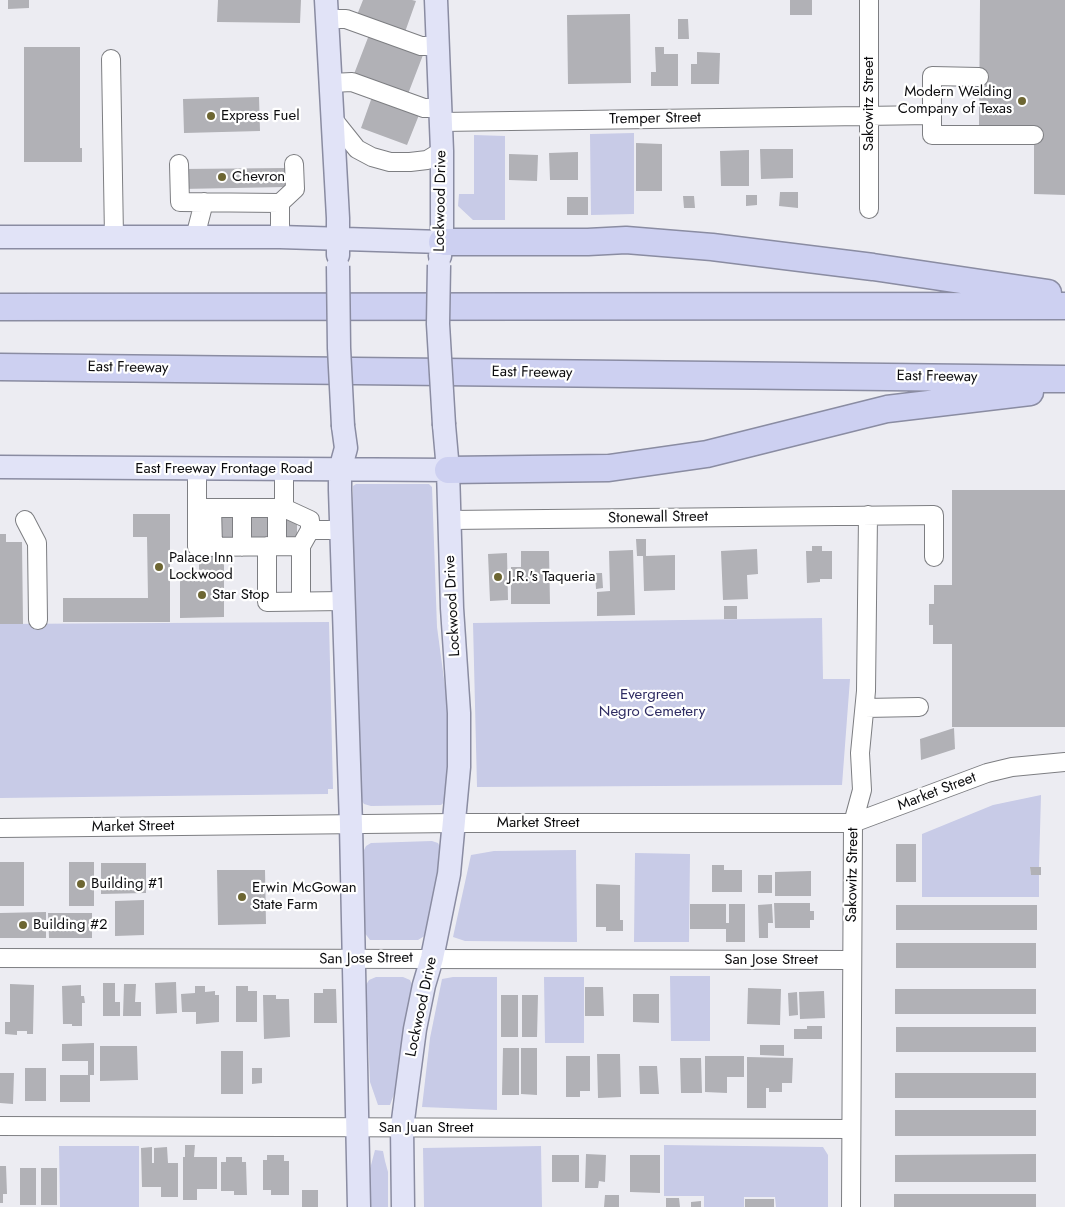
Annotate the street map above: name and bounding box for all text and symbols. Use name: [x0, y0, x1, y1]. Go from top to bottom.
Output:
street label: Sakowitz Street: [860, 57, 878, 151]
place label: Modern Welding Company of Texas: [898, 83, 1012, 118]
marker: Modern Welding Company of Texas: [1016, 95, 1028, 107]
place label: Express Fuel: [221, 107, 300, 125]
street label: Tremper Street: [609, 109, 701, 129]
marker: Express Fuel: [205, 110, 217, 122]
street label: Lockwood Drive: [431, 150, 451, 252]
place label: Chevron: [232, 168, 285, 186]
marker: Chevron: [216, 171, 228, 183]
street label: East Freeway: [87, 358, 169, 378]
street label: East Freeway: [491, 363, 573, 383]
street label: East Freeway: [896, 367, 978, 387]
street label: East Freeway Frontage Road: [135, 460, 313, 478]
street label: Stonewall Street: [608, 508, 708, 528]
place label: Palace Inn Lockwood: [169, 549, 233, 584]
street label: Lockwood Drive: [441, 555, 465, 657]
marker: Palace Inn Lockwood: [153, 561, 165, 573]
place label: J.R.'s Taqueria: [508, 568, 595, 586]
marker: J.R.'s Taqueria: [492, 571, 504, 583]
place label: Star Stop: [212, 586, 269, 604]
marker: Star Stop: [196, 589, 208, 601]
park label: Evergreen Negro Cemetery: [599, 686, 705, 721]
street label: Market Street: [895, 769, 979, 815]
street label: Market Street: [497, 814, 579, 832]
street label: Market Street: [92, 817, 174, 837]
street label: Sakowitz Street: [843, 828, 863, 922]
place label: Building #1: [91, 875, 164, 893]
marker: Building #1: [75, 878, 87, 890]
place label: Erwin McGowan State Farm: [252, 879, 357, 914]
marker: Erwin McGowan State Farm: [236, 891, 248, 903]
place label: Building #2: [33, 916, 108, 934]
marker: Building #2: [17, 919, 29, 931]
street label: San Jose Street: [319, 949, 413, 969]
street label: San Jose Street: [724, 951, 818, 969]
street label: Lockwood Drive: [403, 955, 441, 1059]
street label: San Juan Street: [379, 1119, 473, 1137]

